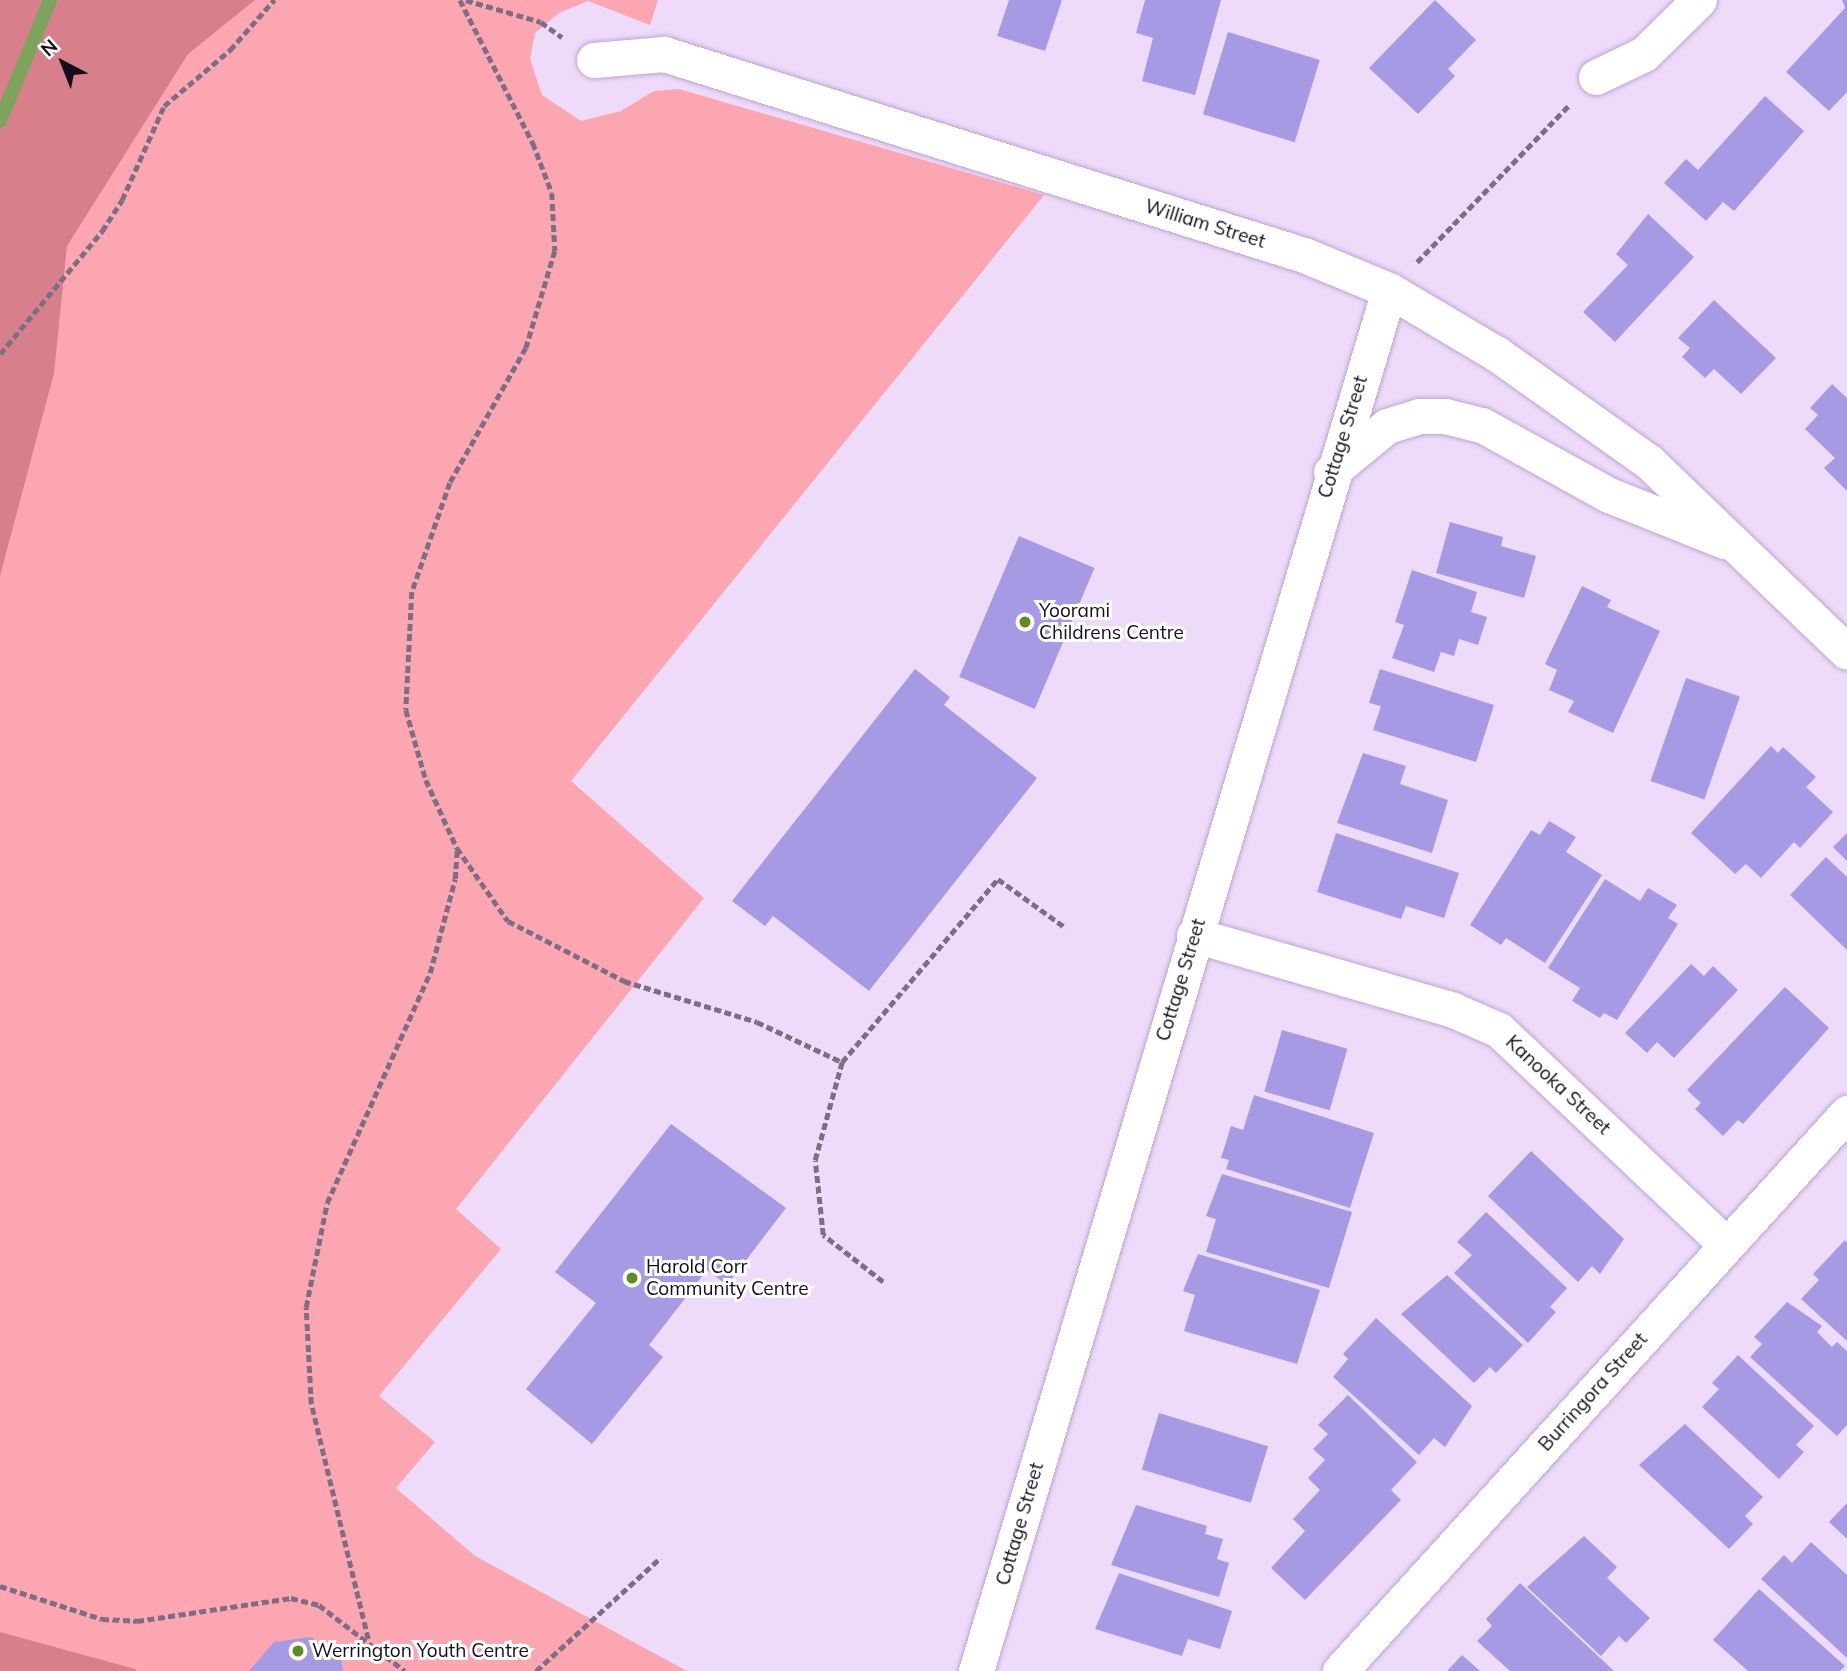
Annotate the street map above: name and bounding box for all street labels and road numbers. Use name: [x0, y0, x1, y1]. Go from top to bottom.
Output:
street label: William Street: [1142, 195, 1268, 253]
street label: Cottage Street: [1314, 373, 1372, 501]
street label: Cottage Street: [1152, 916, 1210, 1044]
street label: Kanooka Street: [1501, 1031, 1615, 1139]
street label: Burringora Street: [1534, 1328, 1652, 1456]
street label: Cottage Street: [992, 1460, 1048, 1588]

